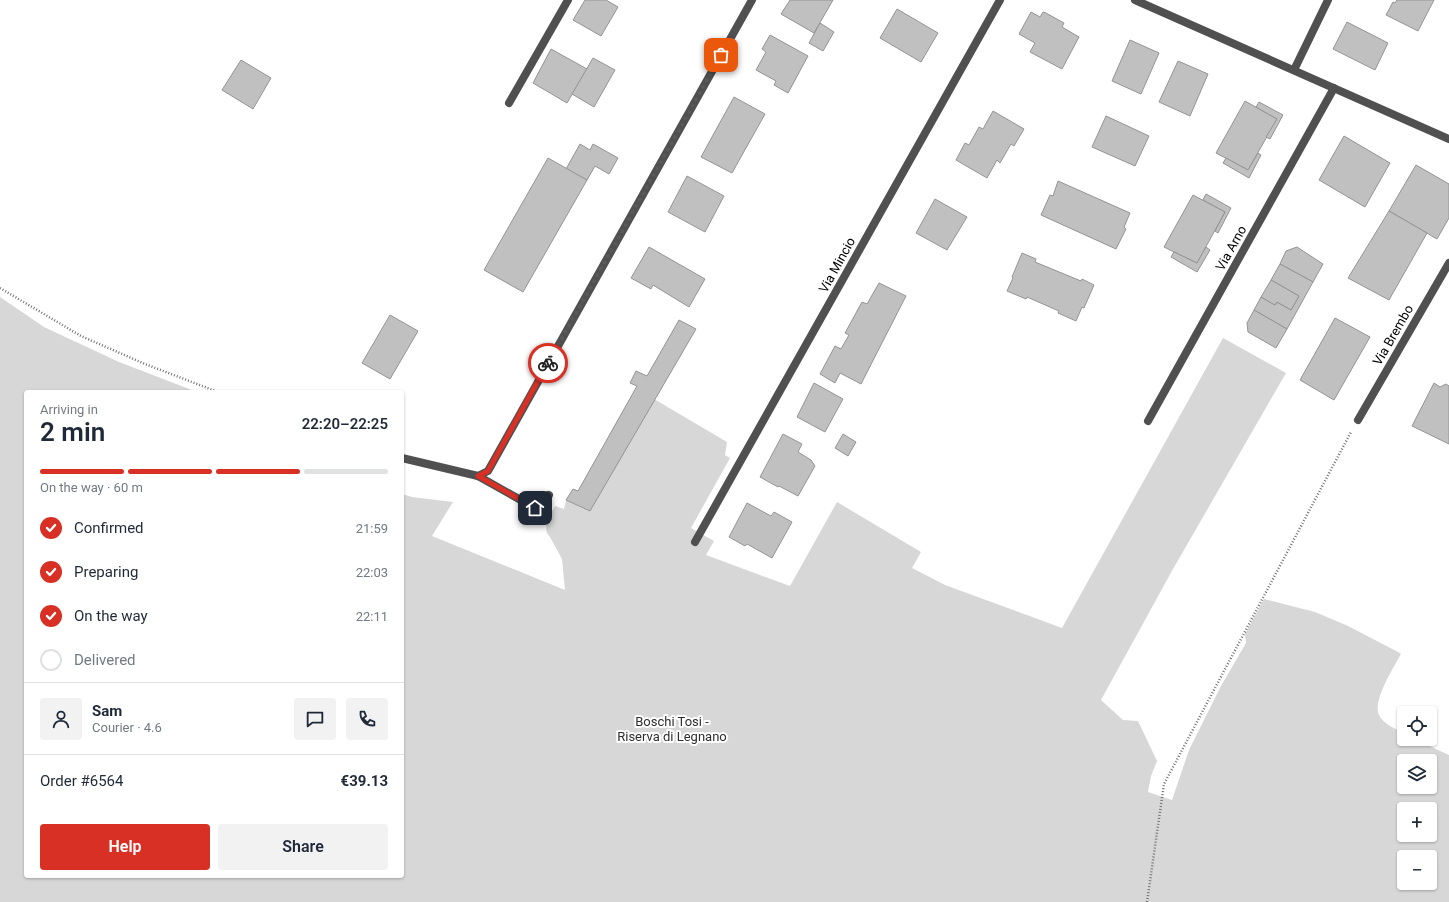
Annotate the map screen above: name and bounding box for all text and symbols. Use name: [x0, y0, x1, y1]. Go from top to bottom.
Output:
pin: [704, 38, 738, 72]
icon: bag: [710, 44, 732, 66]
street label: Via Arno: [1213, 223, 1249, 273]
street label: Via Mincio: [816, 235, 858, 295]
street label: Via Brembo: [1370, 302, 1416, 368]
courier: [528, 343, 568, 383]
icon: bike: [537, 352, 559, 374]
text: Arriving in: [40, 402, 98, 417]
text: 22:20–22:25: [302, 415, 388, 433]
text: 2 min: [40, 417, 105, 447]
text: On the way · 60 m: [40, 480, 143, 495]
pin: [518, 491, 552, 525]
icon: home: [524, 497, 546, 519]
icon: check: [40, 517, 62, 539]
text: Confirmed: [74, 519, 144, 537]
text: 21:59: [356, 521, 388, 536]
icon: check: [40, 561, 62, 583]
text: Preparing: [74, 563, 138, 581]
text: 22:03: [356, 565, 388, 580]
icon: check: [40, 605, 62, 627]
text: On the way: [74, 607, 148, 625]
text: 22:11: [356, 609, 388, 624]
text: Delivered: [74, 651, 136, 669]
button: person: [40, 698, 82, 740]
button: chat: [294, 698, 336, 740]
button: phone: [346, 698, 388, 740]
text: Sam: [92, 702, 122, 720]
map controls: [1397, 706, 1437, 890]
button: locate: [1397, 706, 1437, 746]
park label: Boschi Tosi - Riserva di Legnano: [617, 714, 727, 744]
text: Courier · 4.6: [92, 720, 162, 735]
button: layers: [1397, 754, 1437, 794]
text: Order #6564: [40, 772, 123, 790]
text: €39.13: [341, 772, 388, 790]
button: +: [1397, 802, 1437, 842]
button: Help: [40, 824, 210, 870]
button: Share: [218, 824, 388, 870]
button: −: [1397, 850, 1437, 890]

